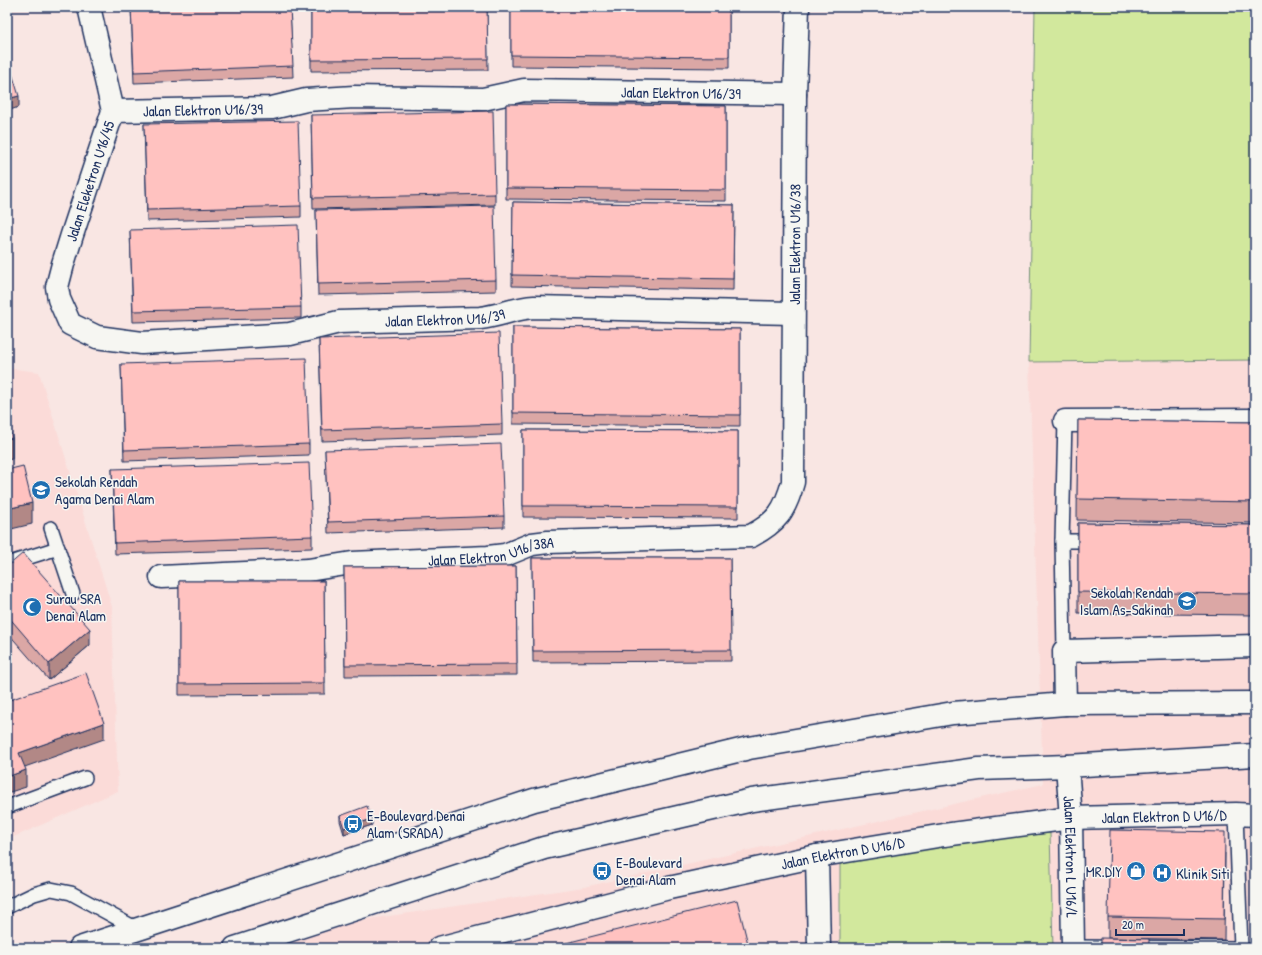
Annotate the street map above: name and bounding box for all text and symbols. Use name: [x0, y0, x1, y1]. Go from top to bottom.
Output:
street label: Jalan Elektron U16/39: [621, 81, 742, 104]
street label: Jalan Elektron U16/39: [143, 98, 264, 121]
street label: Jalan Eleketron U16/45: [61, 117, 120, 244]
street label: Jalan Elektron U16/38: [783, 184, 805, 305]
street label: Jalan Elektron U16/39: [385, 303, 508, 331]
place label: Sekolah Rendah Agama Denai Alam: [55, 471, 154, 509]
school or university icon: Sekolah Rendah Agama Denai Alam: [30, 479, 52, 501]
street label: Jalan Elektron U16/38A: [428, 531, 555, 570]
place label: Sekolah Rendah Islam As-Sakinah: [1080, 582, 1173, 620]
place label: Surau SRA Denai Alam: [46, 588, 106, 626]
school or university icon: Sekolah Rendah Islam As-Sakinah: [1176, 590, 1198, 612]
mosque icon: Surau SRA Denai Alam: [21, 596, 43, 618]
street label: Jalan Elektron L U16/L: [1059, 795, 1083, 919]
street label: Jalan Elektron D U16/D: [1101, 804, 1228, 828]
place label: E-Boulevard Denai Alam (SRADA): [367, 805, 465, 843]
bus stop icon: E-Boulevard Denai Alam (SRADA): [342, 813, 364, 835]
street label: Jalan Elektron D U16/D: [779, 831, 907, 874]
place label: E-Boulevard Denai Alam: [616, 852, 682, 890]
bus stop icon: E-Boulevard Denai Alam: [591, 860, 613, 882]
shop icon: MR.DIY: [1125, 860, 1147, 882]
place label: MR.DIY: [1086, 861, 1122, 882]
hospital icon: Klinik Siti: [1151, 862, 1173, 884]
place label: Klinik Siti: [1176, 863, 1230, 884]
scale bar: [1116, 911, 1184, 937]
text: 20 m: [1122, 916, 1144, 933]

